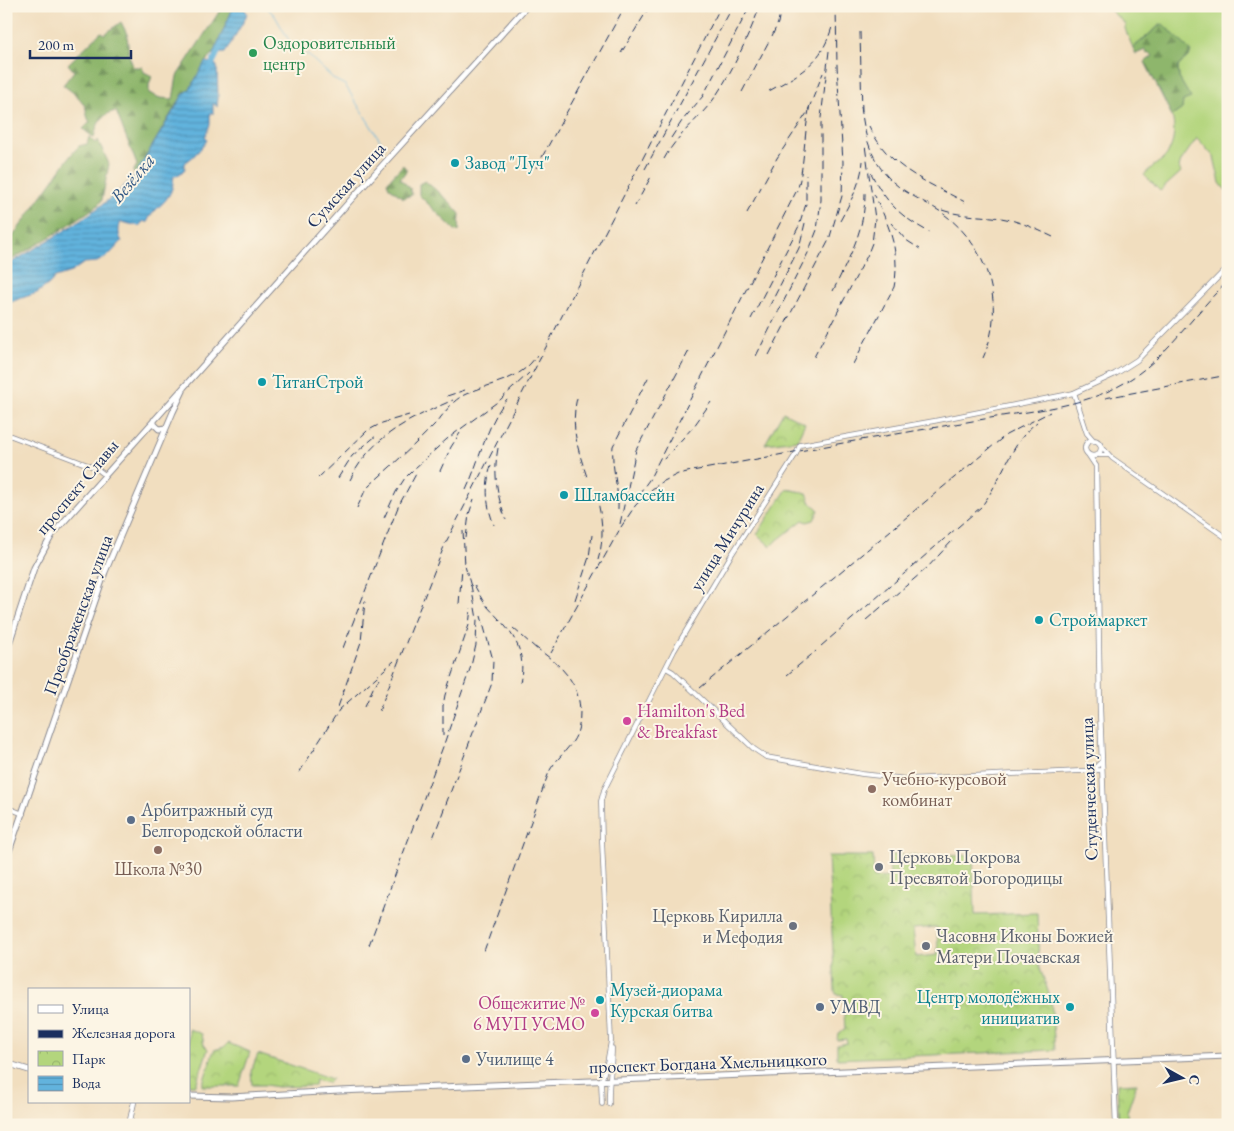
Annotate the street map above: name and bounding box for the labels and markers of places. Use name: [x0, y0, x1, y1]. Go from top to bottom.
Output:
place label: Оздоровительный центр: [263, 31, 396, 75]
marker: Оздоровительный центр: [247, 47, 259, 59]
place label: Завод "Луч": [465, 151, 550, 174]
marker: Завод "Луч": [449, 157, 461, 169]
place label: ТитанСтрой: [272, 370, 364, 393]
marker: ТитанСтрой: [256, 376, 268, 388]
place label: Шламбассейн: [574, 483, 675, 506]
marker: Шламбассейн: [558, 489, 570, 501]
place label: Строймаркет: [1049, 608, 1148, 631]
marker: Строймаркет: [1033, 614, 1045, 626]
place label: Hamilton's Bed & Breakfast: [637, 699, 746, 743]
marker: Hamilton's Bed & Breakfast: [621, 715, 633, 727]
place label: Учебно-курсовой комбинат: [881, 767, 1007, 811]
marker: Учебно-курсовой комбинат: [866, 783, 878, 795]
place label: Арбитражный суд Белгородской области: [140, 798, 303, 842]
marker: Арбитражный суд Белгородской области: [125, 814, 137, 826]
marker: Школа №30: [152, 844, 164, 856]
place label: Церковь Покрова Пресвятой Богородицы: [889, 845, 1063, 889]
place label: Школа №30: [114, 857, 202, 880]
marker: Церковь Покрова Пресвятой Богородицы: [873, 861, 885, 873]
place label: Церковь Кирилла и Мефодия: [652, 904, 784, 948]
marker: Церковь Кирилла и Мефодия: [787, 920, 799, 932]
place label: Часовня Иконы Божией Матери Почаевская: [936, 924, 1114, 968]
marker: Часовня Иконы Божией Матери Почаевская: [920, 940, 932, 952]
place label: Музей-диорама Курская битва: [610, 978, 723, 1022]
place label: Центр молодёжных инициатив: [917, 985, 1060, 1029]
place label: Общежитие № 6 МУП УСМО: [473, 991, 585, 1035]
marker: Музей-диорама Курская битва: [594, 994, 606, 1006]
place label: УМВД: [829, 995, 881, 1018]
marker: УМВД: [814, 1001, 826, 1013]
marker: Центр молодёжных инициатив: [1064, 1001, 1076, 1013]
marker: Общежитие № 6 МУП УСМО: [589, 1007, 601, 1019]
place label: Училище 4: [475, 1047, 554, 1070]
marker: Училище 4: [460, 1053, 472, 1065]

